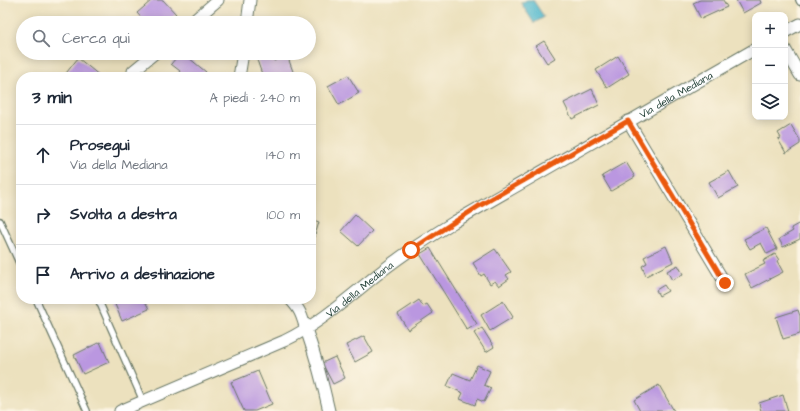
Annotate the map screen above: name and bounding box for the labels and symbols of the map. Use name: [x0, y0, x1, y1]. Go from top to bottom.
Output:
street label: Via della Mediana: [636, 68, 716, 122]
route start: [402, 241, 420, 259]
street label: Via della Mediana: [323, 258, 397, 321]
route end: [716, 274, 734, 292]

